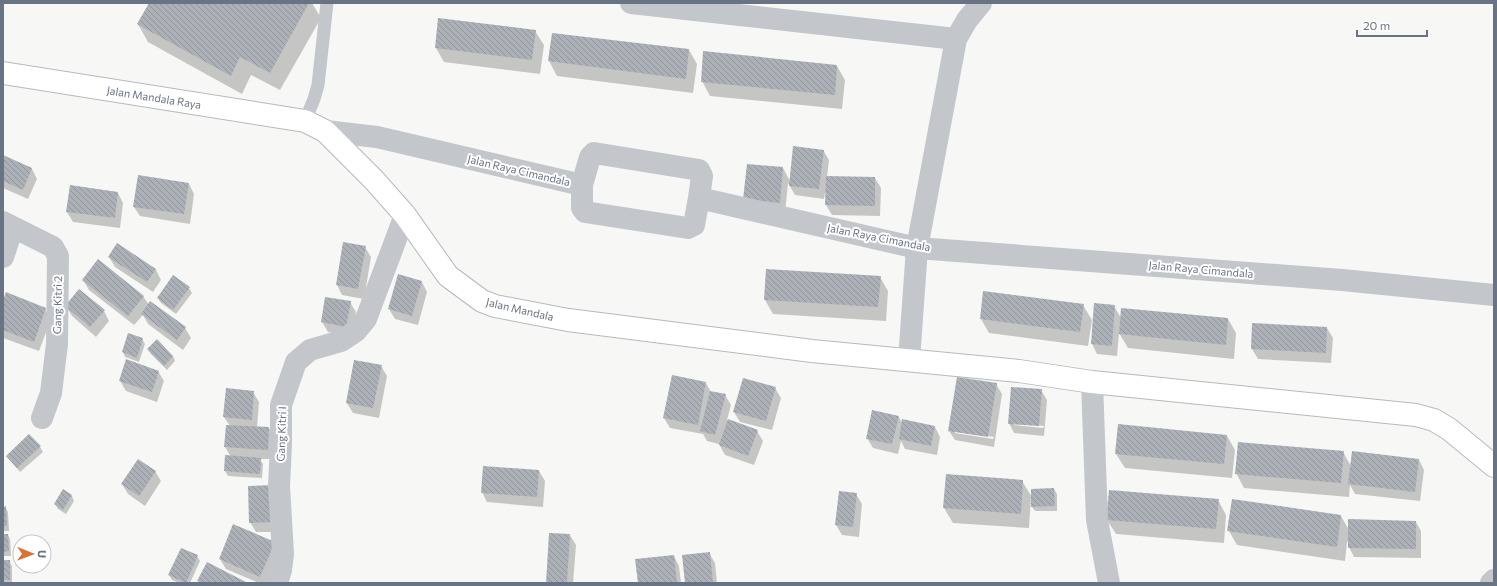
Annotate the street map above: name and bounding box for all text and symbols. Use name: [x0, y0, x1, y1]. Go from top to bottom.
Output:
scale bar: [1357, 12, 1427, 38]
text: 20 m: [1363, 18, 1390, 32]
street label: Jalan Mandala Raya: [106, 83, 202, 112]
street label: Jalan Raya Cimandala: [466, 152, 572, 189]
street label: Jalan Raya Cimandala: [826, 221, 932, 254]
street label: Jalan Raya Cimandala: [1148, 258, 1254, 281]
street label: Gang Kitri 2: [50, 276, 64, 334]
street label: Jalan Mandala: [485, 295, 555, 324]
street label: Gang Kitri I: [274, 406, 288, 462]
north arrow: [12, 534, 52, 574]
text: U: [36, 550, 49, 558]

